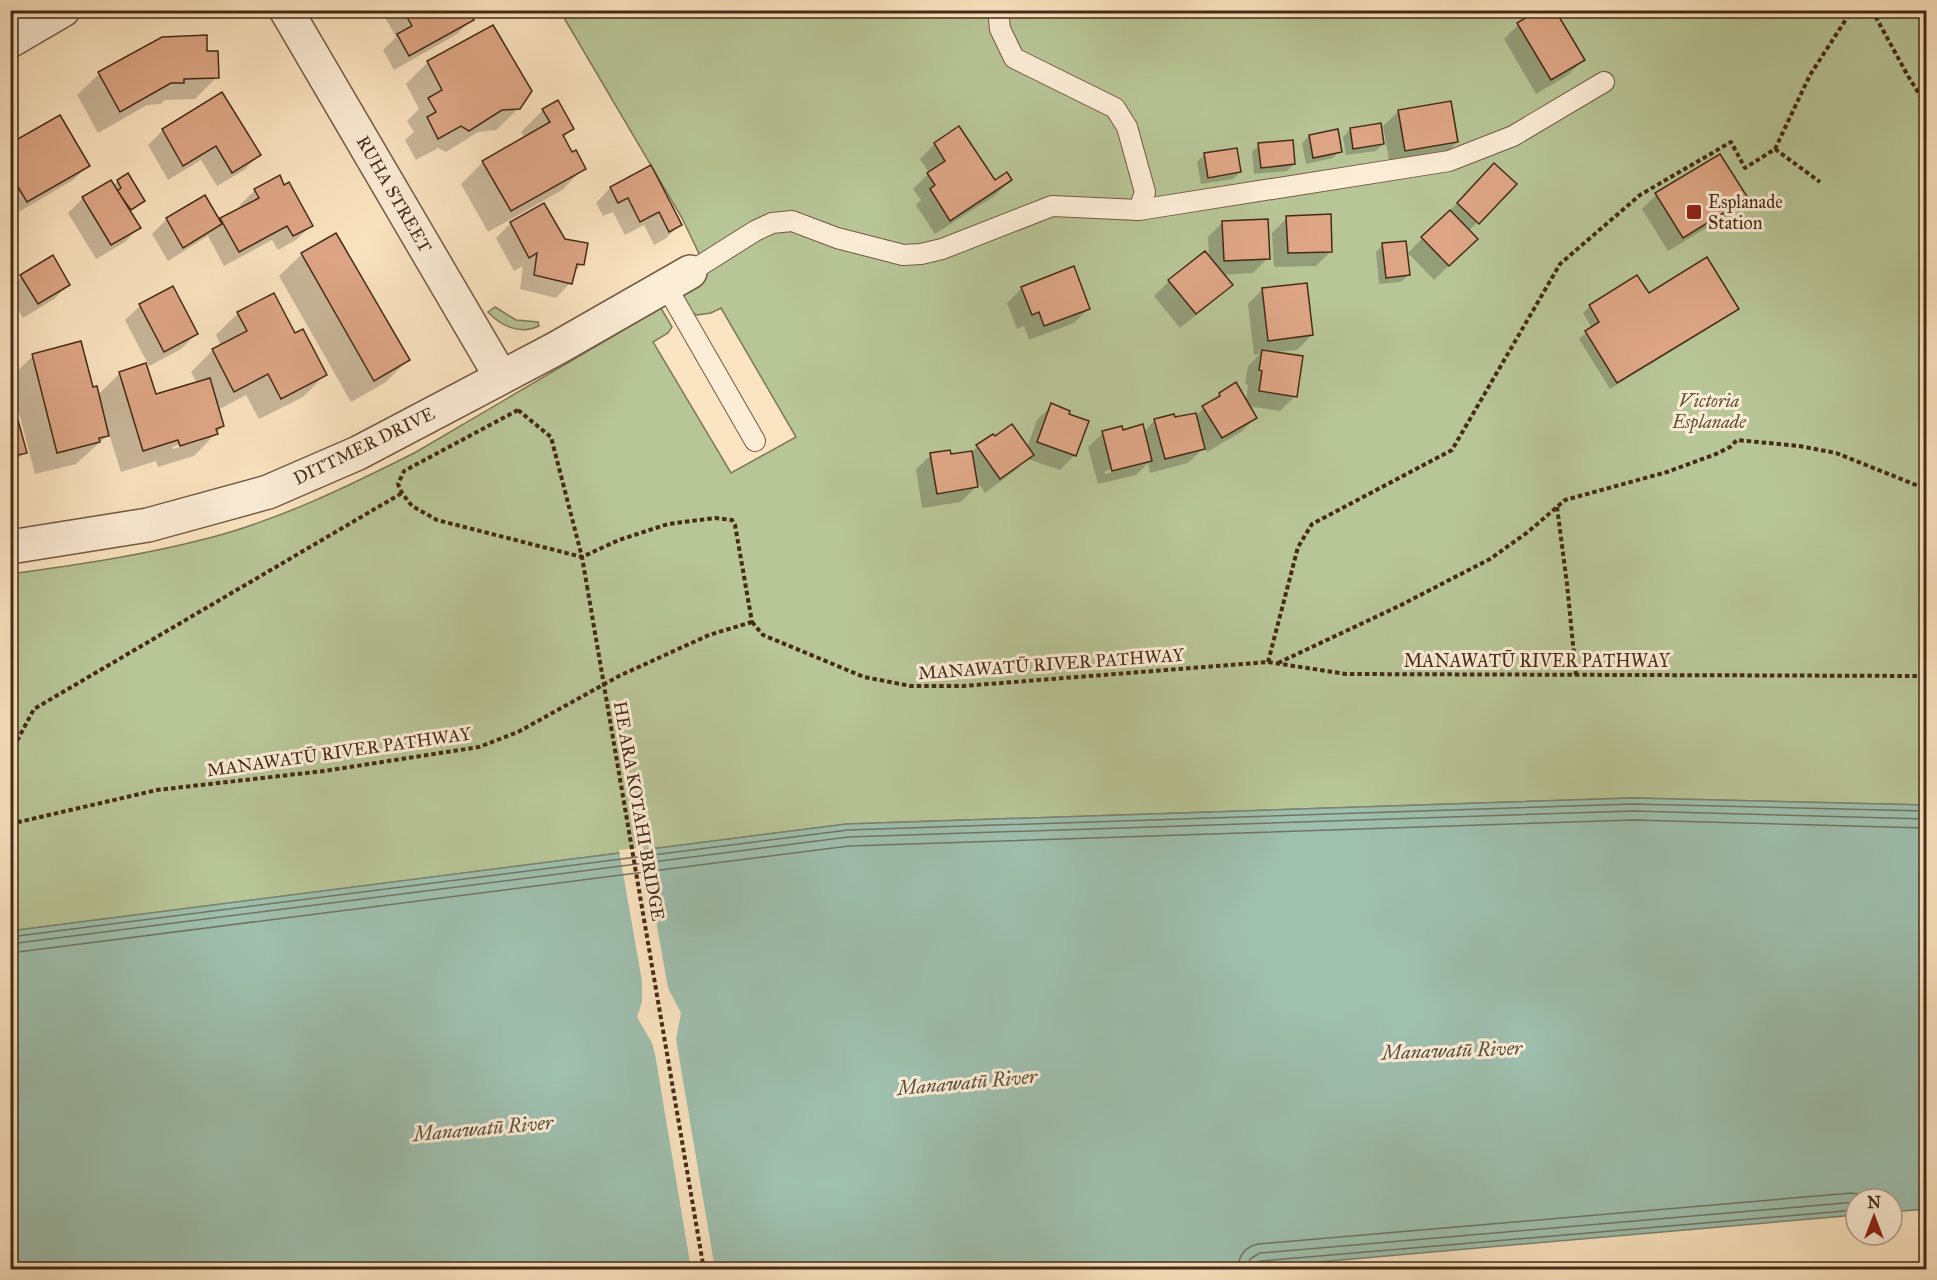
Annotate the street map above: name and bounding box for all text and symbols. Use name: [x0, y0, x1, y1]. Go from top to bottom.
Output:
street label: RUHA STREET: [352, 132, 436, 256]
place label: Esplanade Station: [1708, 191, 1783, 234]
marker: Esplanade Station: [1685, 203, 1703, 221]
park label: Victoria Esplanade: [1671, 390, 1747, 434]
street label: DITTMER DRIVE: [290, 402, 438, 490]
street label: MANAWATŪ RIVER PATHWAY: [917, 644, 1185, 684]
street label: MANAWATŪ RIVER PATHWAY: [1404, 650, 1671, 672]
street label: HE ARA KOTAHI BRIDGE: [609, 699, 669, 923]
street label: MANAWATŪ RIVER PATHWAY: [205, 722, 473, 781]
water label: Manawatū River: [1379, 1035, 1524, 1065]
water label: Manawatū River: [894, 1064, 1040, 1100]
water label: Manawatū River: [410, 1110, 556, 1146]
north arrow: [1844, 1187, 1904, 1247]
text: N: [1867, 1193, 1881, 1212]

